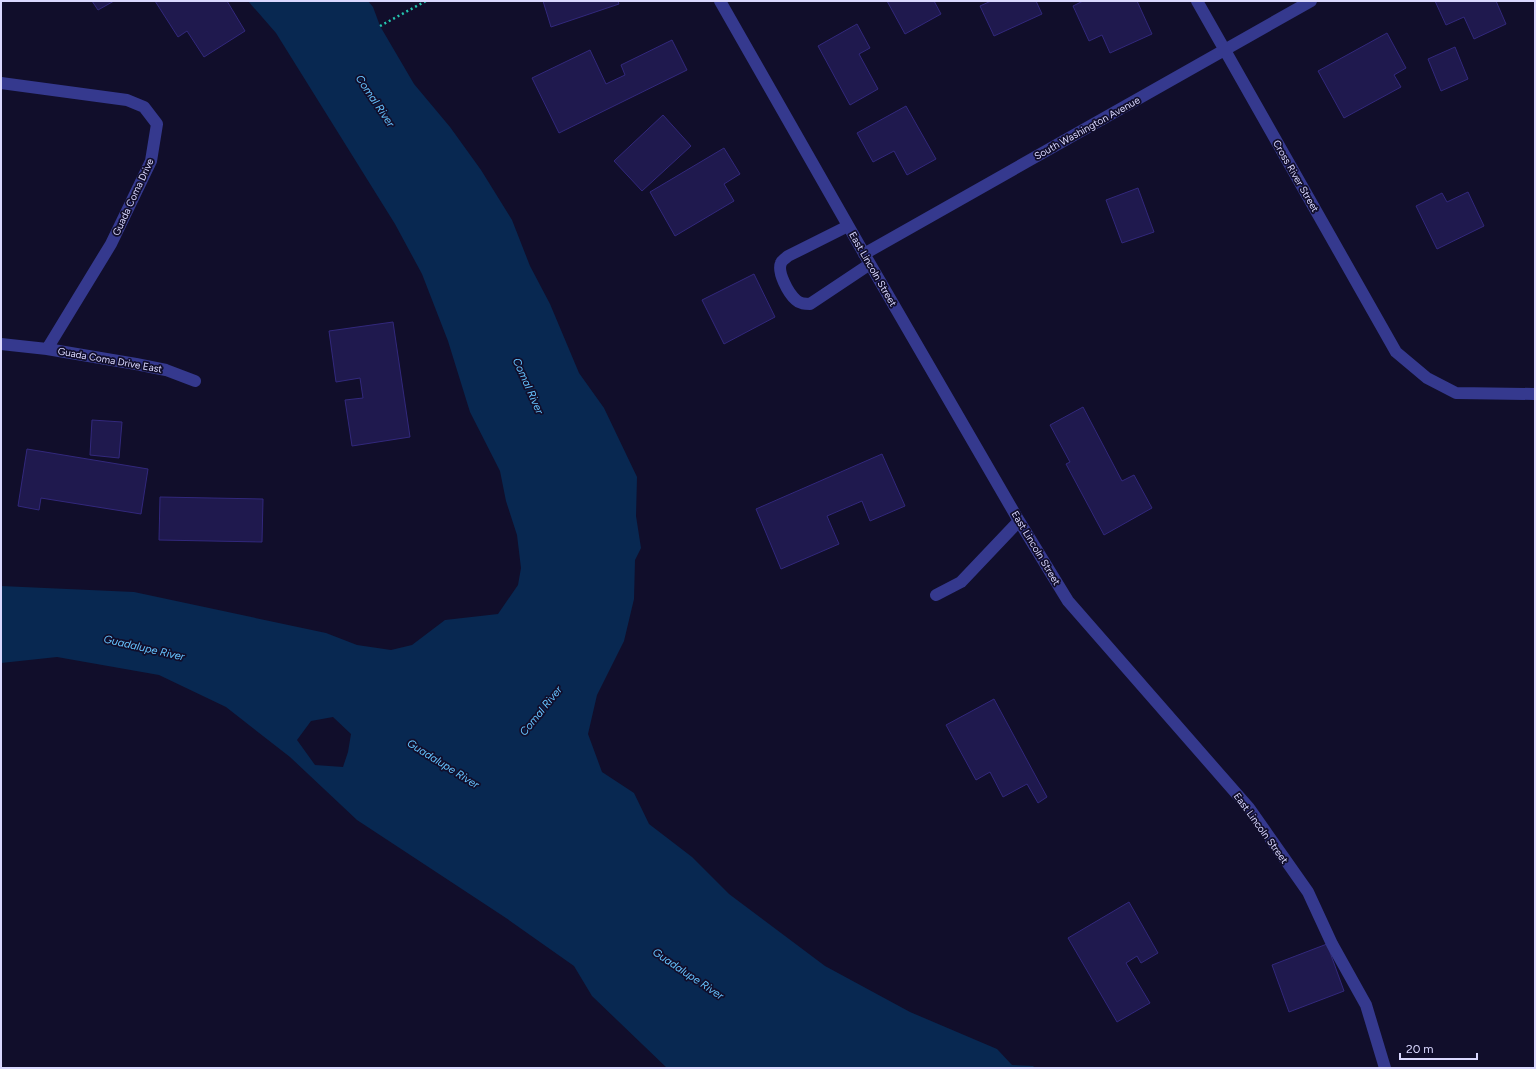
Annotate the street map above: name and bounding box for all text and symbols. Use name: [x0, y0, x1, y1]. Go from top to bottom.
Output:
water label: Comal River: [353, 72, 398, 131]
street label: South Washington Avenue: [1032, 93, 1143, 163]
street label: Cross River Street: [1270, 138, 1322, 215]
street label: Guada Coma Drive: [109, 156, 157, 238]
street label: East Lincoln Street: [846, 229, 900, 309]
street label: Guada Coma Drive East: [57, 344, 163, 376]
water label: Comal River: [510, 356, 547, 417]
street label: East Lincoln Street: [1009, 508, 1063, 588]
water label: Guadalupe River: [102, 632, 187, 664]
water label: Comal River: [517, 683, 566, 738]
water label: Guadalupe River: [405, 737, 482, 792]
street label: East Lincoln Street: [1231, 790, 1291, 866]
water label: Guadalupe River: [650, 946, 727, 1003]
scale bar: [1400, 1035, 1477, 1061]
text: 20 m: [1406, 1042, 1434, 1056]

